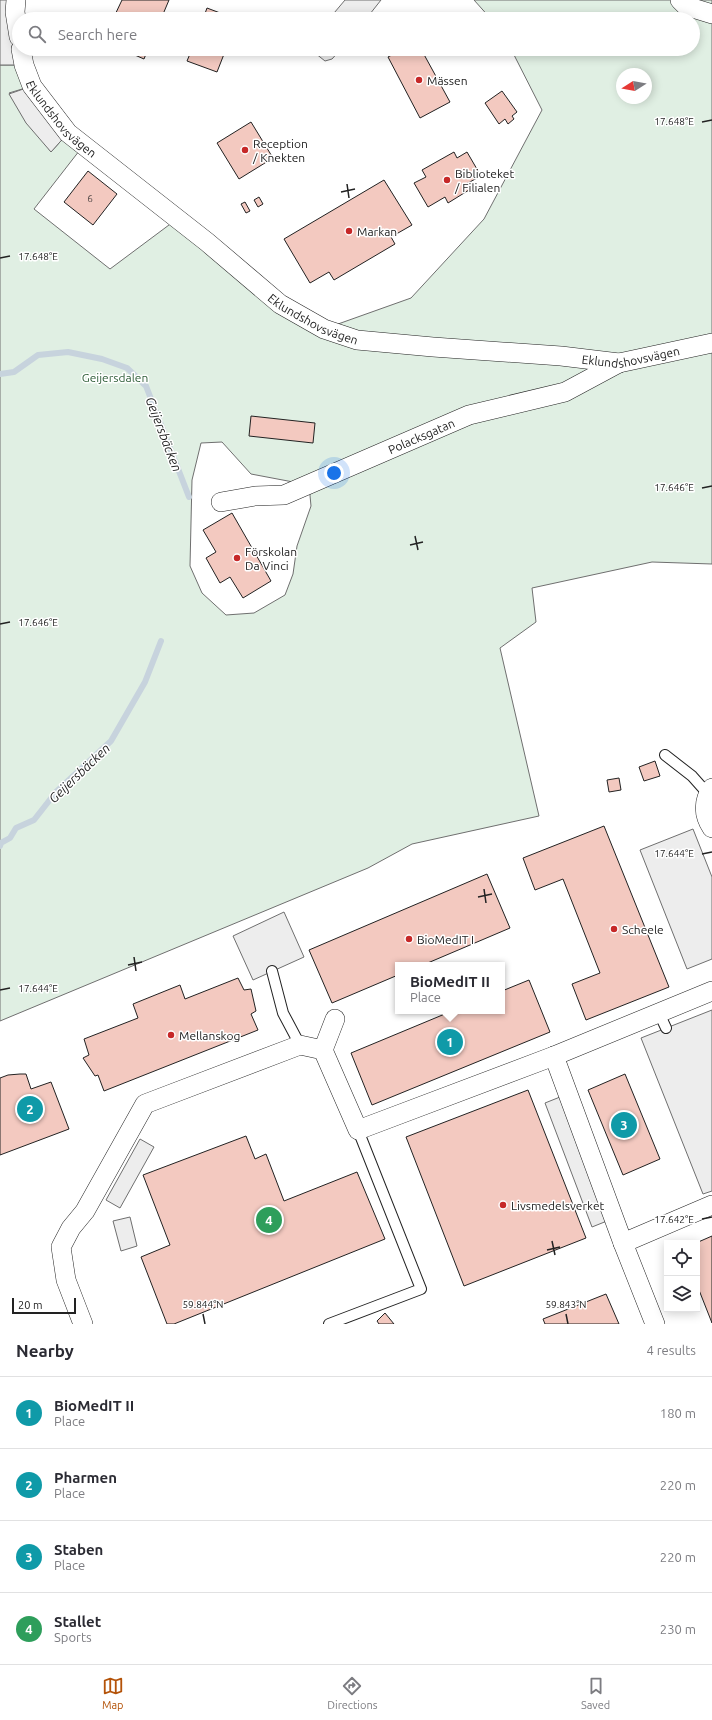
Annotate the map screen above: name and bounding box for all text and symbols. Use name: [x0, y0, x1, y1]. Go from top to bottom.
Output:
search box: [12, 12, 700, 56]
icon: search: [26, 23, 48, 45]
text: Search here: [58, 26, 137, 43]
north arrow: [616, 68, 652, 104]
place label: Mässen: [427, 74, 468, 87]
marker: Mässen: [414, 75, 424, 85]
street label: Eklundshovsvägen: [24, 79, 99, 160]
text: 17.648°E: [654, 116, 694, 127]
place label: Reception / Knekten: [252, 137, 308, 164]
marker: Reception / Knekten: [240, 145, 250, 155]
place label: Biblioteket / Filialen: [454, 167, 514, 194]
marker: Biblioteket / Filialen: [442, 175, 452, 185]
house number: 6: [87, 193, 93, 204]
place label: Markan: [357, 225, 397, 238]
marker: Markan: [344, 226, 354, 236]
text: 17.648°E: [18, 251, 58, 262]
street label: Eklundshovsvägen: [266, 291, 360, 346]
street label: Eklundshovsvägen: [581, 344, 681, 370]
park label: Geijersdalen: [82, 371, 148, 384]
water label: Geijersbäcken: [143, 395, 185, 473]
street label: Polacksgatan: [386, 416, 456, 456]
your location: [324, 463, 344, 483]
text: 17.646°E: [654, 482, 694, 493]
place label: Förskolan Da Vinci: [245, 545, 297, 572]
marker: Förskolan Da Vinci: [232, 553, 242, 563]
text: 17.646°E: [18, 617, 58, 628]
water label: Geijersbäcken: [46, 741, 112, 805]
text: 17.644°E: [654, 848, 694, 859]
place label: Scheele: [622, 923, 664, 936]
marker: Scheele: [609, 924, 619, 934]
place label: BioMedIT I: [417, 933, 474, 946]
marker: BioMedIT I: [404, 934, 414, 944]
popup: [395, 962, 505, 1014]
text: BioMedIT II: [410, 973, 490, 990]
text: 17.644°E: [18, 983, 58, 994]
text: Place: [410, 990, 441, 1004]
pin: 1: [437, 1027, 463, 1057]
place label: Mellanskog: [179, 1029, 240, 1042]
marker: Mellanskog: [166, 1030, 176, 1040]
pin: 2: [17, 1094, 43, 1124]
pin: 3: [611, 1110, 637, 1140]
place label: Livsmedelsverket: [511, 1199, 605, 1212]
marker: Livsmedelsverket: [498, 1200, 508, 1210]
pin: 4: [256, 1205, 282, 1235]
text: 17.642°E: [654, 1214, 694, 1225]
map controls: [664, 1240, 700, 1312]
button: locate: [664, 1240, 700, 1276]
button: layers: [664, 1276, 700, 1312]
scale bar: [12, 1296, 76, 1315]
text: 20 m: [18, 1299, 42, 1311]
text: 59.844°N: [182, 1299, 224, 1310]
text: 59.843°N: [545, 1299, 587, 1310]
text: Nearby: [16, 1341, 74, 1360]
text: 4 results: [646, 1343, 696, 1357]
text: BioMedIT II: [54, 1397, 134, 1414]
text: 1: [25, 1406, 33, 1420]
text: 180 m: [660, 1406, 696, 1420]
text: Place: [54, 1414, 85, 1428]
text: Pharmen: [54, 1469, 117, 1486]
text: 2: [25, 1478, 33, 1492]
text: 220 m: [660, 1478, 696, 1492]
text: Place: [54, 1486, 85, 1500]
text: Staben: [54, 1541, 103, 1558]
text: 3: [25, 1550, 33, 1564]
text: 220 m: [660, 1550, 696, 1564]
text: Place: [54, 1558, 85, 1572]
text: Stallet: [54, 1613, 101, 1630]
text: 4: [25, 1622, 33, 1636]
text: 230 m: [660, 1622, 696, 1636]
text: Sports: [54, 1630, 92, 1644]
tab: Map: [102, 1675, 124, 1711]
tab: Directions: [327, 1675, 377, 1711]
tab: Saved: [581, 1675, 610, 1711]

